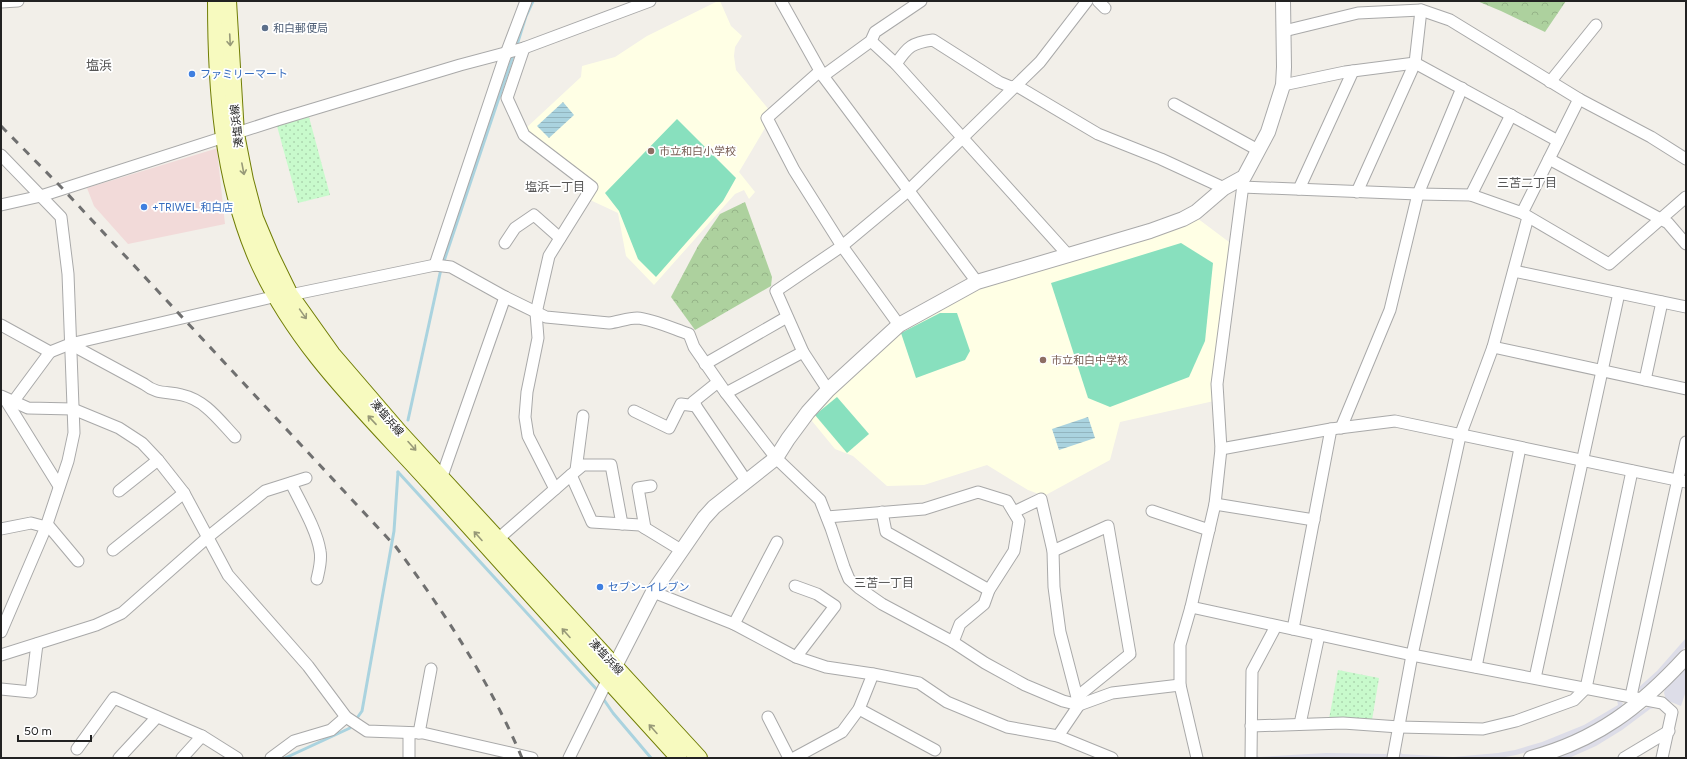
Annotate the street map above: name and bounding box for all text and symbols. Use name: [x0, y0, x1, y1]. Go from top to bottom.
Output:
place label: 和白郵便局: [273, 22, 328, 35]
marker: 和白郵便局: [260, 23, 270, 33]
one-way arrow: [227, 33, 234, 46]
district label: 塩浜: [86, 58, 112, 73]
place label: ファミリーマート: [200, 68, 288, 81]
marker: ファミリーマート: [187, 69, 197, 79]
street label: 湊塩浜線: [228, 103, 246, 149]
place label: 市立和白小学校: [659, 145, 736, 158]
marker: 市立和白小学校: [646, 146, 656, 156]
one-way arrow: [239, 162, 247, 175]
district label: 三苫二丁目: [1497, 176, 1557, 190]
district label: 塩浜一丁目: [525, 180, 585, 194]
place label: +TRIWEL 和白店: [152, 201, 233, 214]
marker: +TRIWEL 和白店: [139, 202, 149, 212]
one-way arrow: [299, 309, 307, 320]
place label: 市立和白中学校: [1051, 354, 1128, 367]
marker: 市立和白中学校: [1038, 355, 1048, 365]
street label: 湊塩浜線: [368, 397, 406, 439]
one-way arrow: [367, 415, 377, 425]
one-way arrow: [408, 441, 417, 452]
one-way arrow: [474, 531, 483, 542]
district label: 三苫一丁目: [854, 576, 914, 590]
place label: セブン-イレブン: [608, 581, 690, 594]
marker: セブン-イレブン: [595, 582, 605, 592]
one-way arrow: [561, 628, 570, 638]
street label: 湊塩浜線: [586, 636, 626, 678]
scale bar: [18, 717, 91, 743]
text: 50 m: [24, 724, 52, 738]
one-way arrow: [648, 724, 658, 734]

